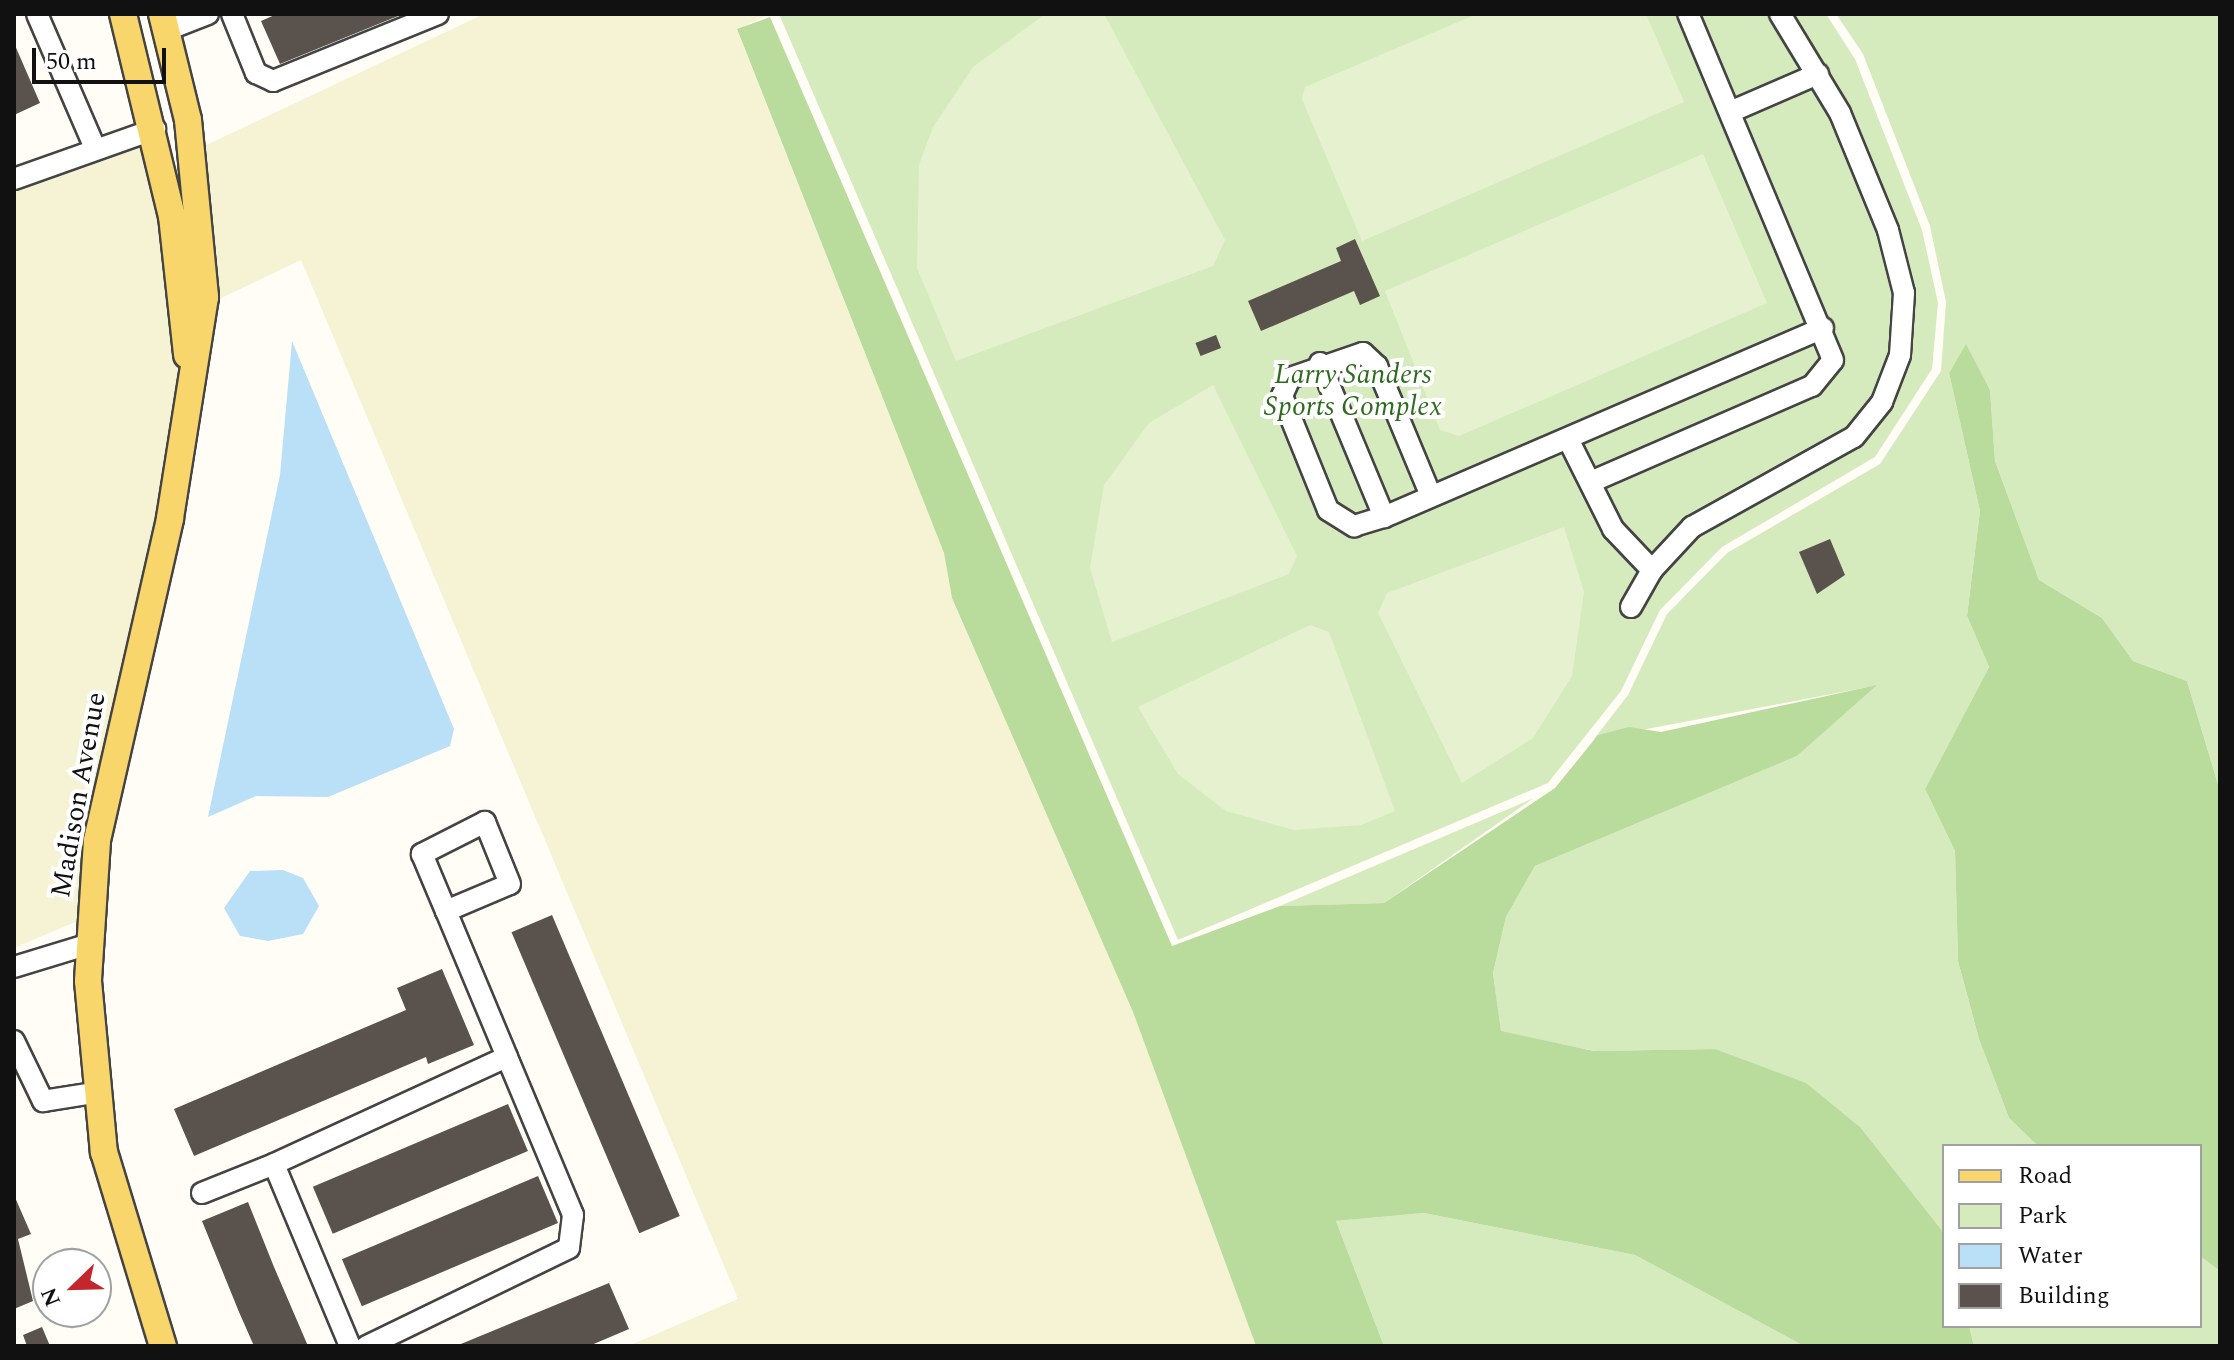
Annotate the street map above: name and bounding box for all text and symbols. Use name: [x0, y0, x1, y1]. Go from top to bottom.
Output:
scale bar: [36, 32, 170, 82]
text: 50 m: [46, 44, 97, 80]
park label: Larry Sanders Sports Complex: [1264, 358, 1442, 424]
street label: Madison Avenue: [44, 690, 114, 900]
legend: [1942, 1144, 2202, 1328]
text: Road: [2018, 1158, 2072, 1194]
text: Park: [2018, 1198, 2068, 1234]
text: Water: [2018, 1238, 2082, 1274]
north arrow: [32, 1248, 112, 1328]
text: Building: [2018, 1278, 2110, 1314]
text: N: [33, 1282, 70, 1312]

